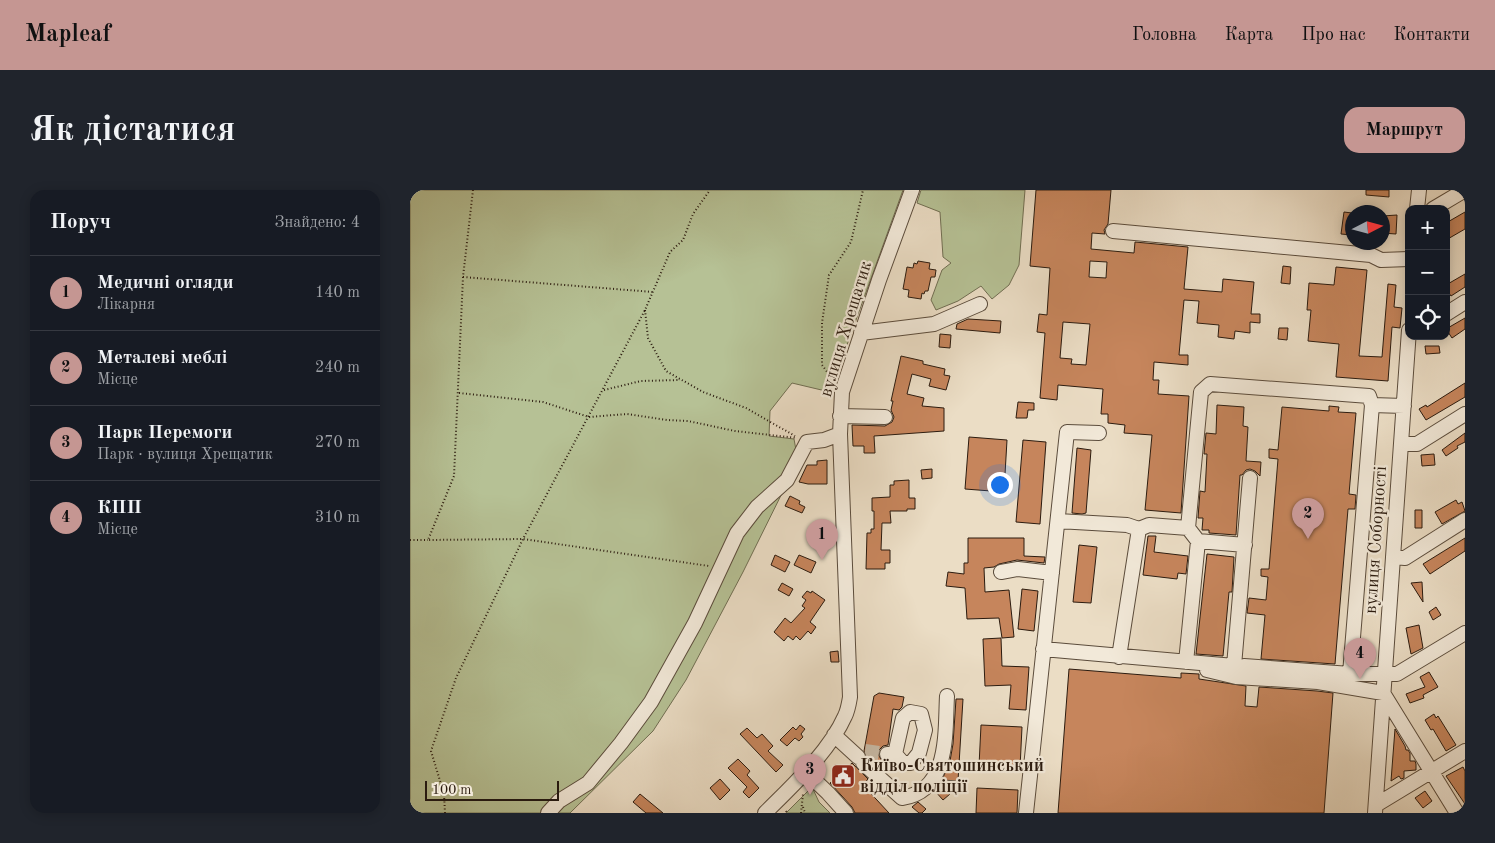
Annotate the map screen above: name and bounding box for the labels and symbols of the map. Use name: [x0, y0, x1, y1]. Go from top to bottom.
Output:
north arrow: [1345, 205, 1390, 250]
street label: вулиця Хрещатик: [817, 259, 875, 399]
street label: вулиця Соборності: [1362, 465, 1390, 615]
your location: [987, 472, 1013, 498]
pin: 2: [1292, 498, 1324, 539]
pin: 1: [806, 519, 838, 560]
pin: 4: [1344, 638, 1376, 679]
pin: 3: [794, 754, 826, 795]
place label: Київо-Святошинський відділ поліції: [860, 757, 1044, 796]
public building icon: Київо-Святошинський відділ поліції: [830, 763, 856, 789]
scale bar: [425, 778, 559, 801]

